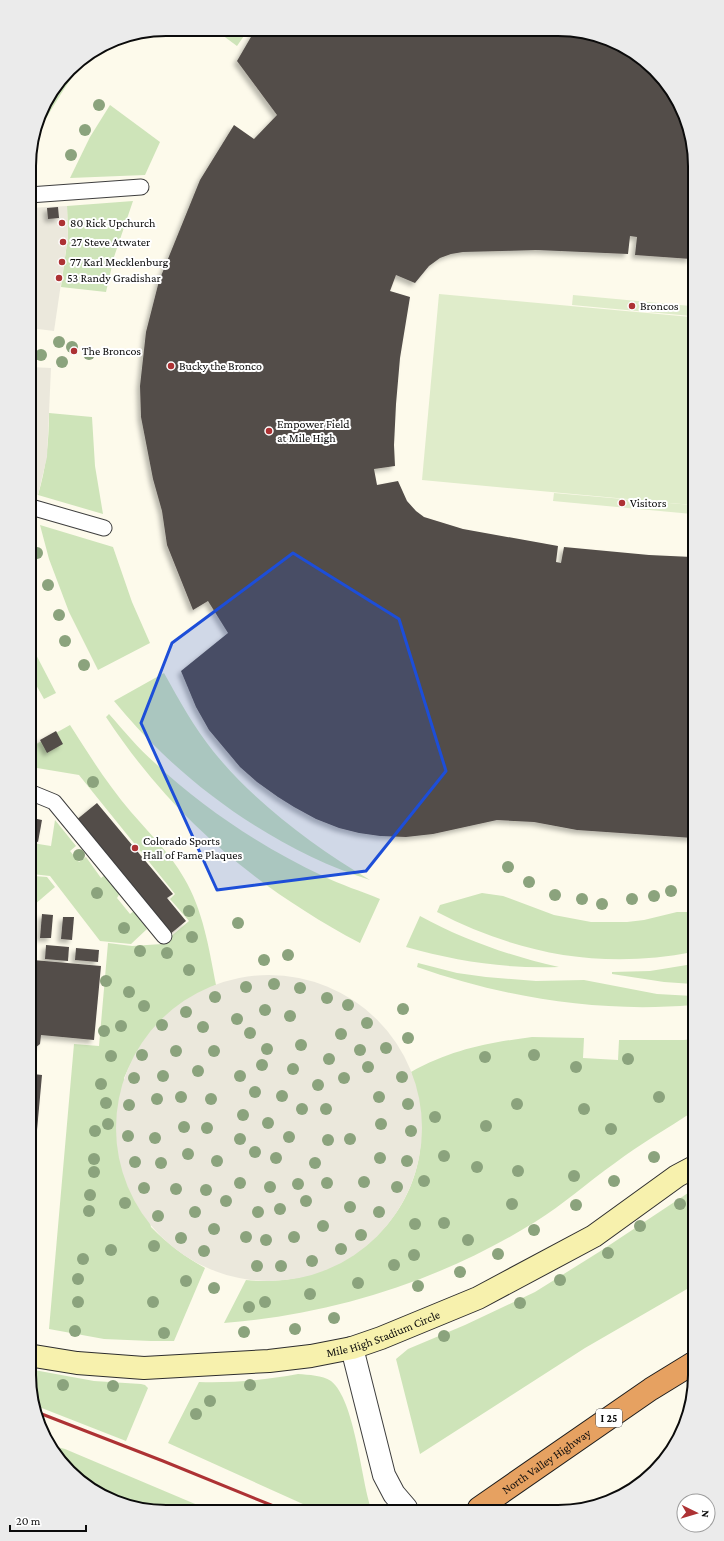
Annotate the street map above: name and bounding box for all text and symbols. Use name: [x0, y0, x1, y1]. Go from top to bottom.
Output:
place label: 80 Rick Upchurch: [70, 216, 156, 230]
marker: 80 Rick Upchurch: [57, 218, 67, 228]
place label: 27 Steve Atwater: [71, 235, 151, 249]
marker: 27 Steve Atwater: [58, 237, 68, 247]
place label: 77 Karl Mecklenburg: [70, 255, 169, 269]
marker: 77 Karl Mecklenburg: [57, 257, 67, 267]
place label: 53 Randy Gradishar: [67, 271, 161, 285]
marker: 53 Randy Gradishar: [54, 273, 64, 283]
place label: Broncos: [640, 299, 679, 313]
marker: Broncos: [627, 301, 637, 311]
place label: The Broncos: [82, 344, 141, 358]
marker: The Broncos: [69, 346, 79, 356]
place label: Bucky the Bronco: [179, 359, 262, 373]
marker: Bucky the Bronco: [166, 361, 176, 371]
place label: Empower Field at Mile High: [277, 417, 350, 445]
marker: Empower Field at Mile High: [264, 426, 274, 436]
place label: Visitors: [630, 496, 667, 510]
marker: Visitors: [617, 498, 627, 508]
place label: Colorado Sports Hall of Fame Plaques: [143, 834, 243, 862]
marker: Colorado Sports Hall of Fame Plaques: [130, 843, 140, 853]
street label: Mile High Stadium Circle: [325, 1307, 442, 1360]
road number: I 25: [596, 1409, 622, 1427]
street label: North Valley Highway: [499, 1425, 594, 1497]
north arrow: [676, 1493, 716, 1533]
scale bar: [10, 1507, 86, 1533]
text: N: [700, 1510, 712, 1519]
text: 20 m: [16, 1514, 41, 1528]

